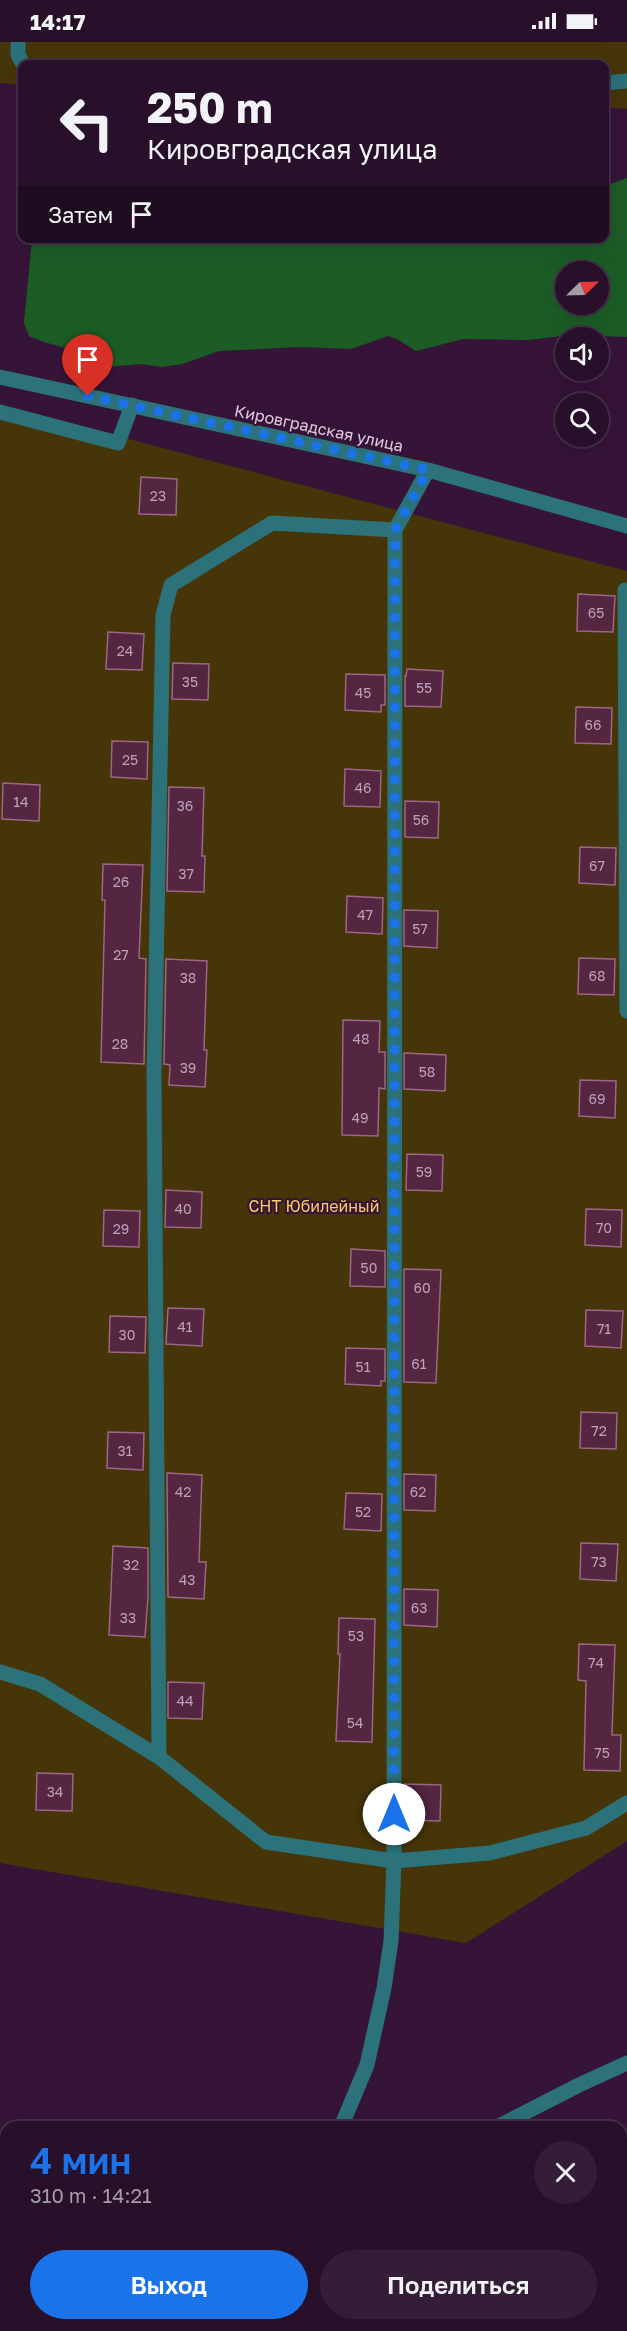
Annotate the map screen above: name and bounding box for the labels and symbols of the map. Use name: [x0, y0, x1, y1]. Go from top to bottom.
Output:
north arrow: [555, 261, 609, 315]
pin: [62, 334, 113, 396]
street label: Кировградская улица: [233, 400, 405, 456]
house number: 23: [150, 487, 166, 504]
house number: 65: [588, 604, 604, 621]
house number: 24: [117, 642, 133, 659]
house number: 35: [182, 673, 198, 690]
house number: 55: [416, 679, 432, 696]
house number: 45: [355, 684, 371, 701]
house number: 66: [585, 716, 601, 733]
house number: 25: [122, 751, 138, 768]
house number: 46: [354, 779, 372, 796]
house number: 14: [13, 793, 29, 810]
house number: 36: [177, 797, 193, 814]
house number: 56: [413, 811, 429, 828]
house number: 67: [589, 857, 605, 874]
house number: 37: [178, 865, 194, 882]
house number: 26: [113, 873, 129, 890]
house number: 47: [357, 906, 373, 923]
house number: 57: [412, 920, 428, 937]
house number: 27: [113, 946, 129, 963]
house number: 68: [588, 967, 606, 984]
house number: 38: [180, 969, 196, 986]
house number: 48: [352, 1030, 370, 1047]
house number: 28: [112, 1035, 128, 1052]
house number: 39: [180, 1059, 196, 1076]
house number: 58: [419, 1063, 435, 1080]
house number: 69: [589, 1090, 605, 1107]
house number: 49: [351, 1109, 369, 1126]
house number: 59: [416, 1163, 432, 1180]
park label: СНТ Юбилейный: [248, 1196, 380, 1216]
house number: 40: [174, 1200, 192, 1217]
house number: 70: [596, 1219, 612, 1236]
house number: 29: [113, 1220, 129, 1237]
house number: 50: [361, 1259, 377, 1276]
house number: 60: [413, 1279, 431, 1296]
house number: 41: [177, 1318, 193, 1335]
house number: 71: [597, 1320, 611, 1337]
house number: 30: [119, 1326, 135, 1343]
house number: 61: [411, 1355, 427, 1372]
house number: 51: [356, 1358, 371, 1375]
house number: 72: [591, 1422, 607, 1439]
house number: 31: [118, 1442, 133, 1459]
house number: 42: [175, 1483, 191, 1500]
house number: 62: [410, 1483, 426, 1500]
house number: 52: [355, 1503, 371, 1520]
house number: 73: [591, 1553, 607, 1570]
house number: 32: [123, 1556, 139, 1573]
house number: 43: [179, 1571, 195, 1588]
house number: 63: [411, 1599, 427, 1616]
house number: 33: [120, 1609, 136, 1626]
house number: 53: [348, 1627, 364, 1644]
house number: 74: [588, 1654, 604, 1671]
house number: 44: [176, 1692, 194, 1709]
house number: 54: [347, 1714, 363, 1731]
house number: 75: [594, 1744, 610, 1761]
position arrow: [362, 1782, 426, 1846]
house number: 34: [47, 1783, 63, 1800]

